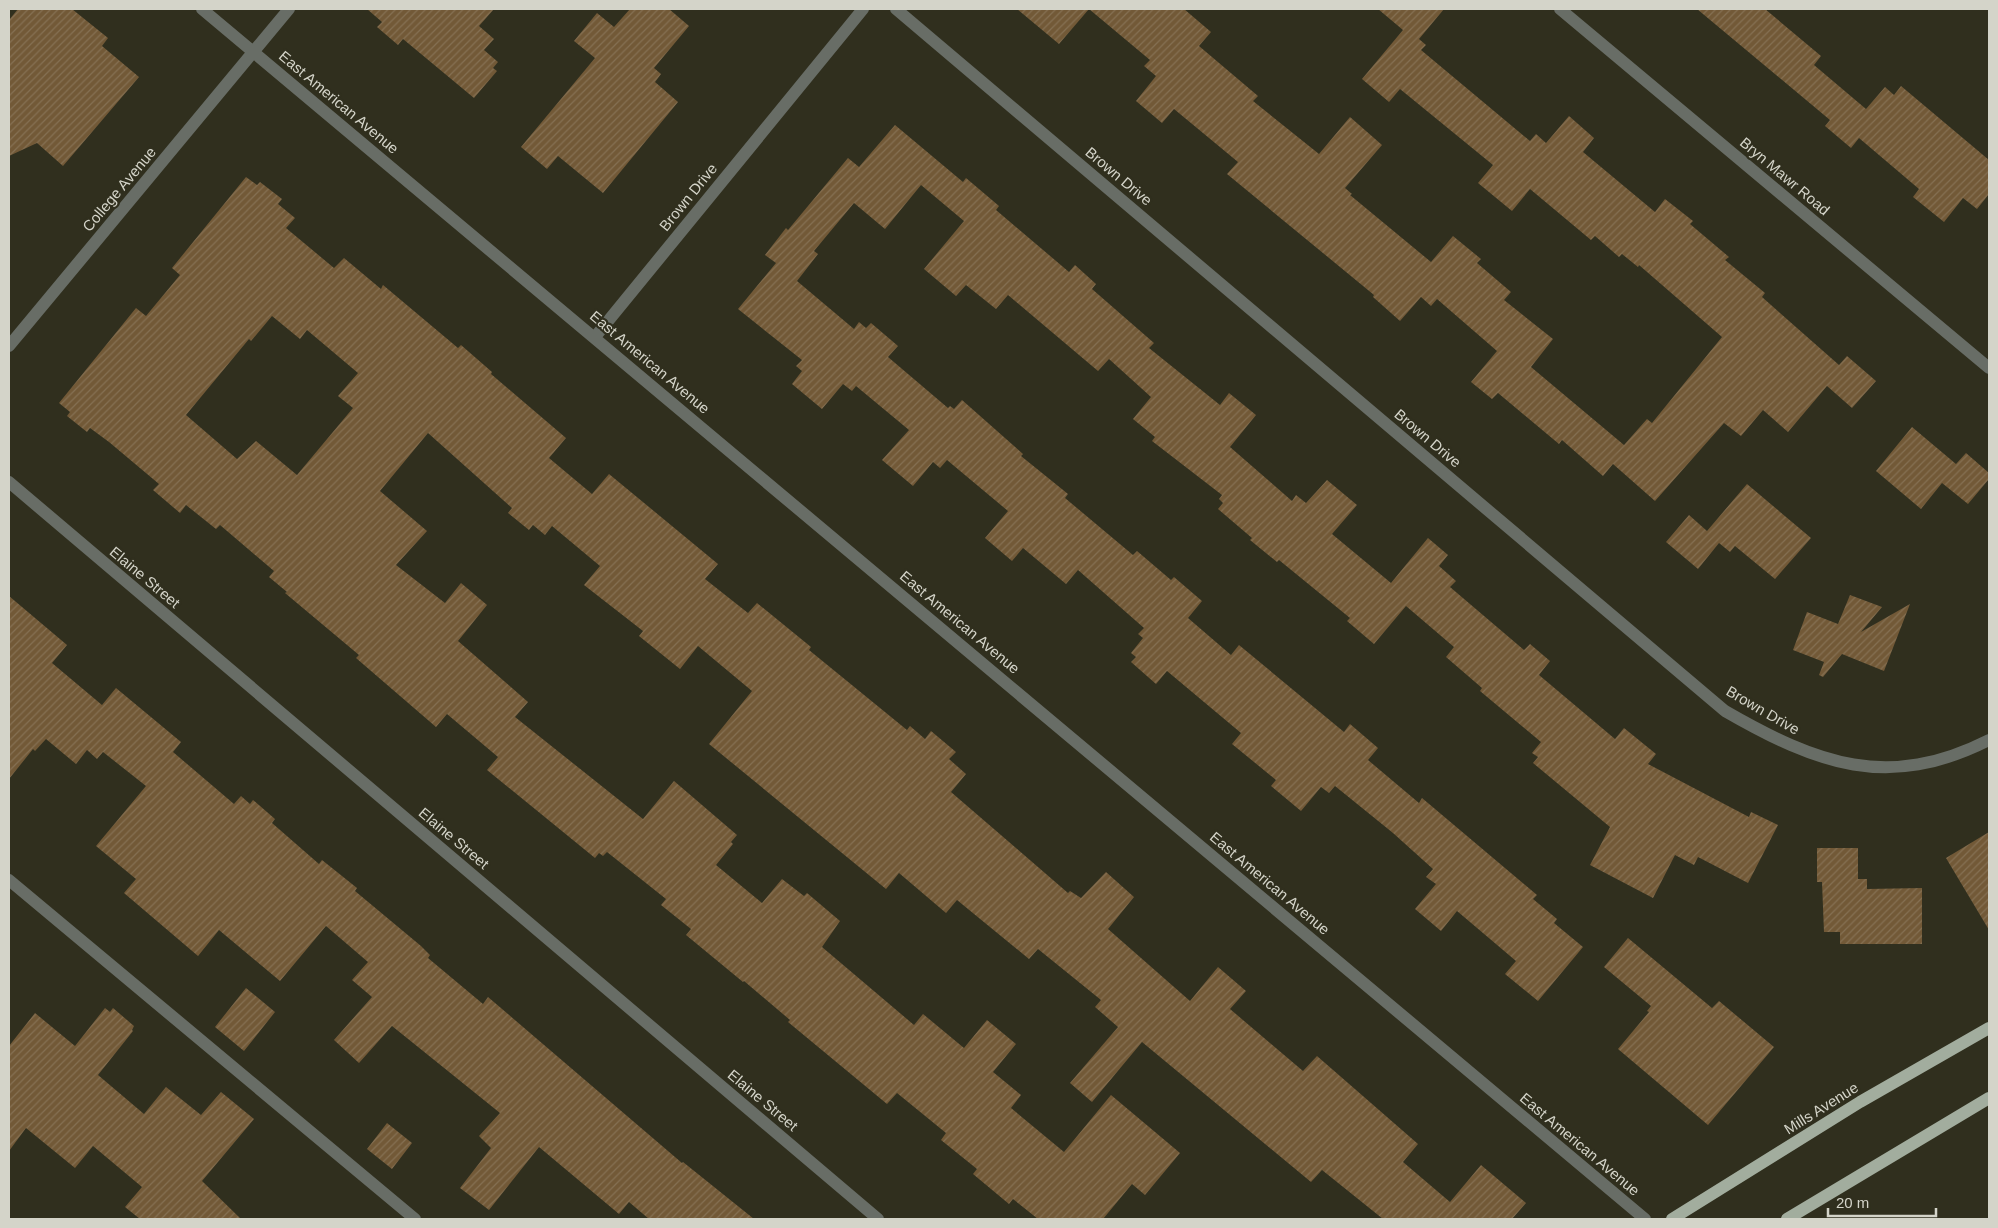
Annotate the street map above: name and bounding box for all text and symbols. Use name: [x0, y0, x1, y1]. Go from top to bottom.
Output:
street label: East American Avenue: [276, 47, 402, 157]
street label: Bryn Mawr Road: [1737, 134, 1833, 218]
street label: College Avenue: [79, 143, 159, 235]
street label: Brown Drive: [1082, 143, 1156, 209]
street label: Brown Drive: [656, 160, 720, 234]
street label: East American Avenue: [587, 307, 713, 417]
street label: Brown Drive: [1391, 405, 1465, 471]
street label: Elaine Street: [107, 543, 184, 612]
street label: East American Avenue: [897, 567, 1023, 677]
street label: Brown Drive: [1723, 682, 1803, 738]
street label: Elaine Street: [416, 804, 493, 873]
street label: East American Avenue: [1207, 828, 1333, 938]
street label: Elaine Street: [725, 1066, 802, 1135]
street label: Mills Avenue: [1781, 1079, 1861, 1137]
street label: East American Avenue: [1517, 1089, 1643, 1199]
scale bar: [1828, 1186, 1936, 1218]
text: 20 m: [1836, 1194, 1869, 1211]

